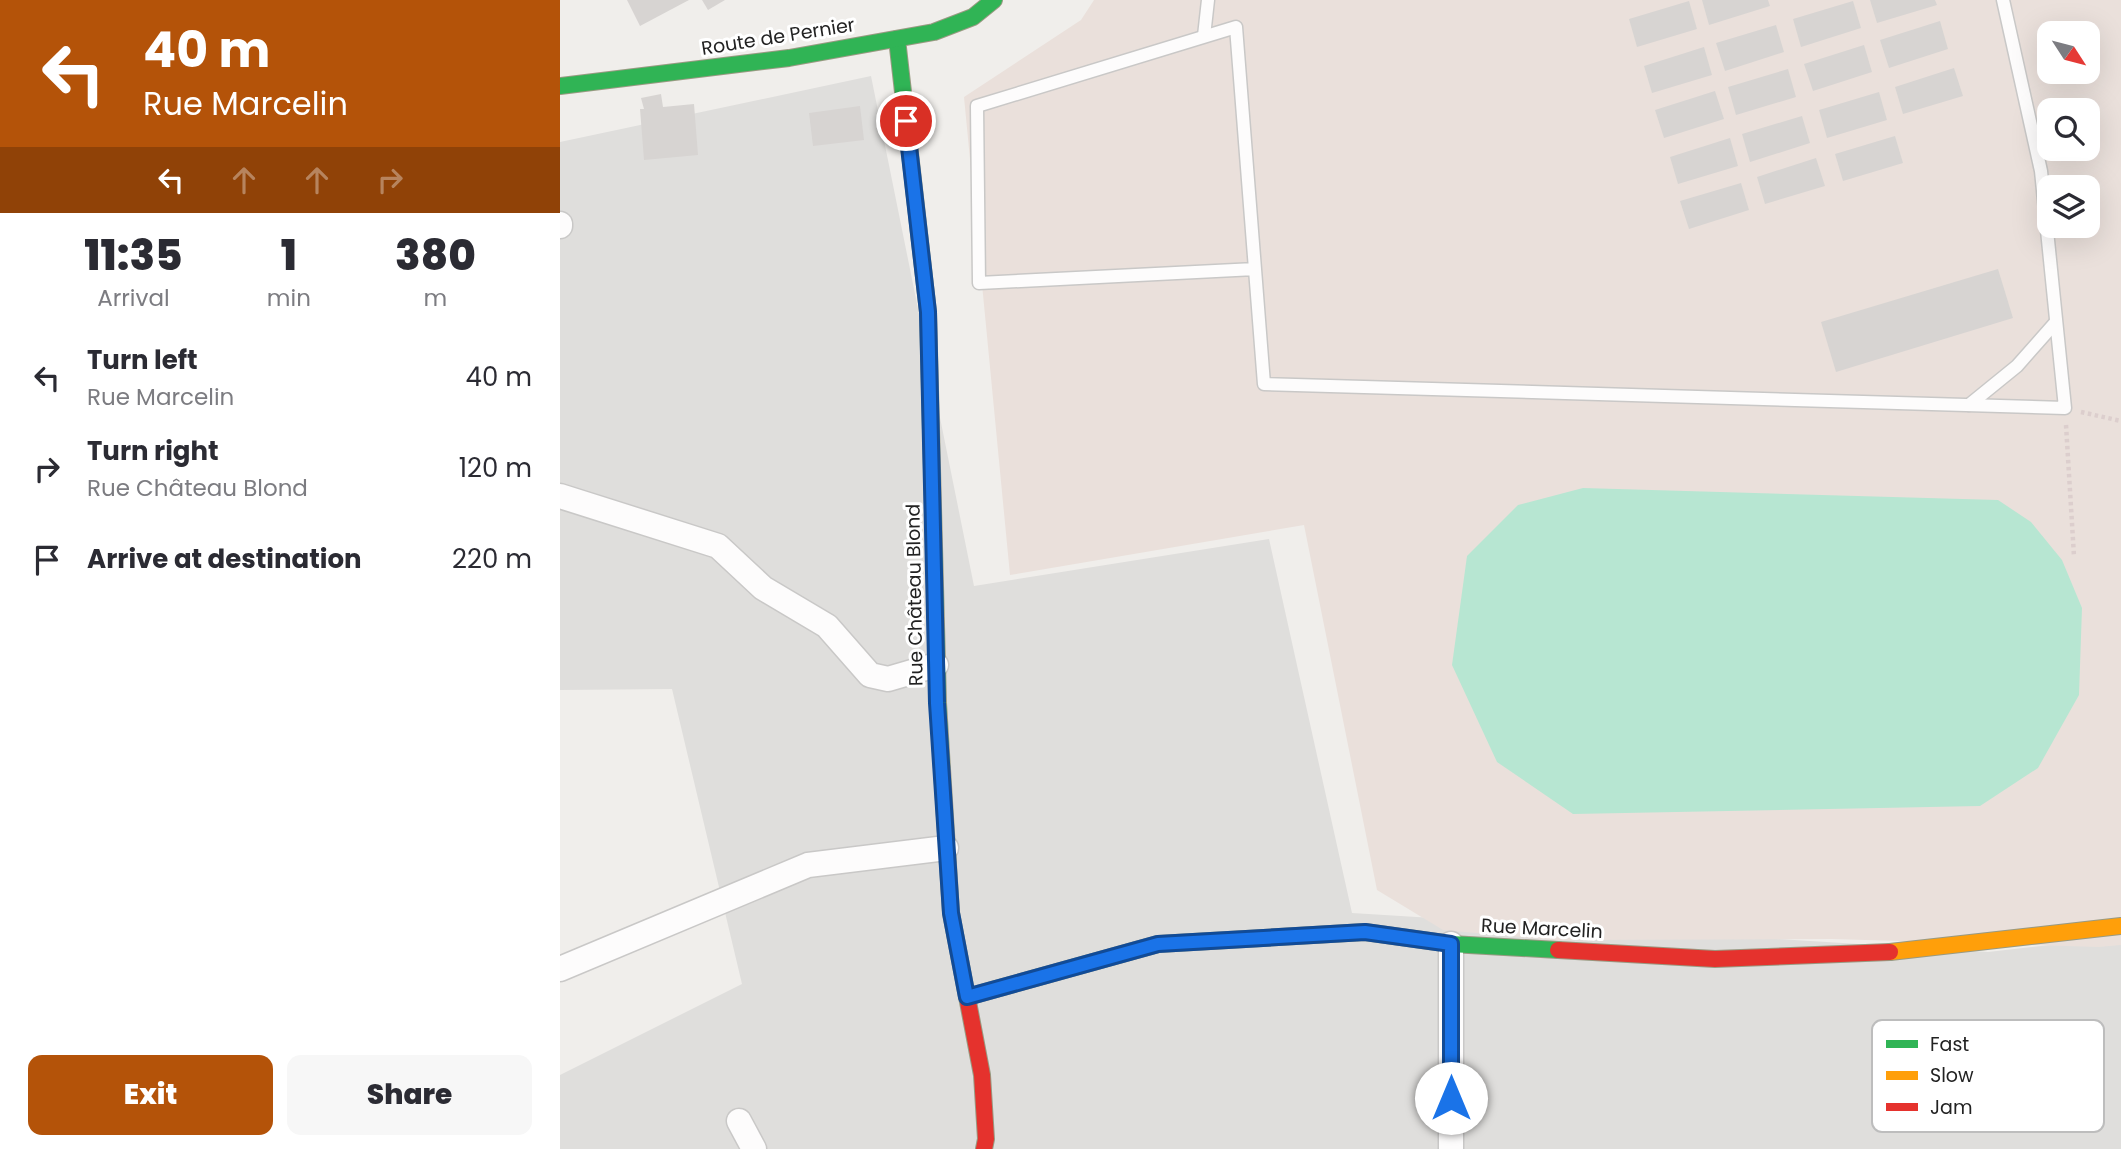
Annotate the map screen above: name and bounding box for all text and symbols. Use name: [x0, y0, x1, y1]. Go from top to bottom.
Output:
street label: Route de Pernier: [699, 11, 857, 62]
text: 40 m: [143, 16, 270, 84]
north arrow: [2037, 21, 2100, 84]
map controls: [2037, 21, 2100, 238]
icon: left: [28, 28, 119, 119]
text: Rue Marcelin: [143, 81, 348, 126]
pin: [876, 91, 936, 151]
button: search: [2037, 98, 2100, 161]
icon: arrive: [887, 102, 925, 140]
icon: left: [152, 161, 190, 199]
icon: ahead: [225, 161, 263, 199]
icon: ahead: [298, 161, 336, 199]
icon: right: [371, 161, 409, 199]
button: layers: [2037, 175, 2100, 238]
text: 11:35: [84, 226, 183, 285]
text: 1: [281, 226, 297, 285]
text: 380: [395, 226, 476, 285]
text: Arrival: [97, 282, 170, 314]
text: min: [267, 282, 311, 314]
text: m: [424, 282, 447, 314]
text: Turn left: [87, 342, 198, 378]
icon: left: [28, 359, 66, 397]
text: 40 m: [466, 359, 532, 395]
text: Rue Marcelin: [87, 381, 234, 413]
text: Turn right: [87, 433, 219, 469]
icon: right: [28, 450, 66, 488]
text: 120 m: [459, 450, 532, 486]
text: Rue Château Blond: [87, 472, 308, 504]
street label: Rue Château Blond: [899, 504, 930, 686]
icon: arrive: [28, 541, 66, 579]
text: Arrive at destination: [87, 541, 362, 577]
text: 220 m: [452, 541, 532, 577]
street label: Rue Marcelin: [1481, 912, 1603, 945]
legend: [1872, 1020, 2104, 1132]
text: Fast: [1930, 1031, 1969, 1058]
button: Exit: [28, 1055, 273, 1135]
button: Share: [287, 1055, 532, 1135]
position arrow: [1414, 1061, 1488, 1135]
text: Slow: [1930, 1062, 1974, 1089]
text: Jam: [1930, 1094, 1972, 1121]

